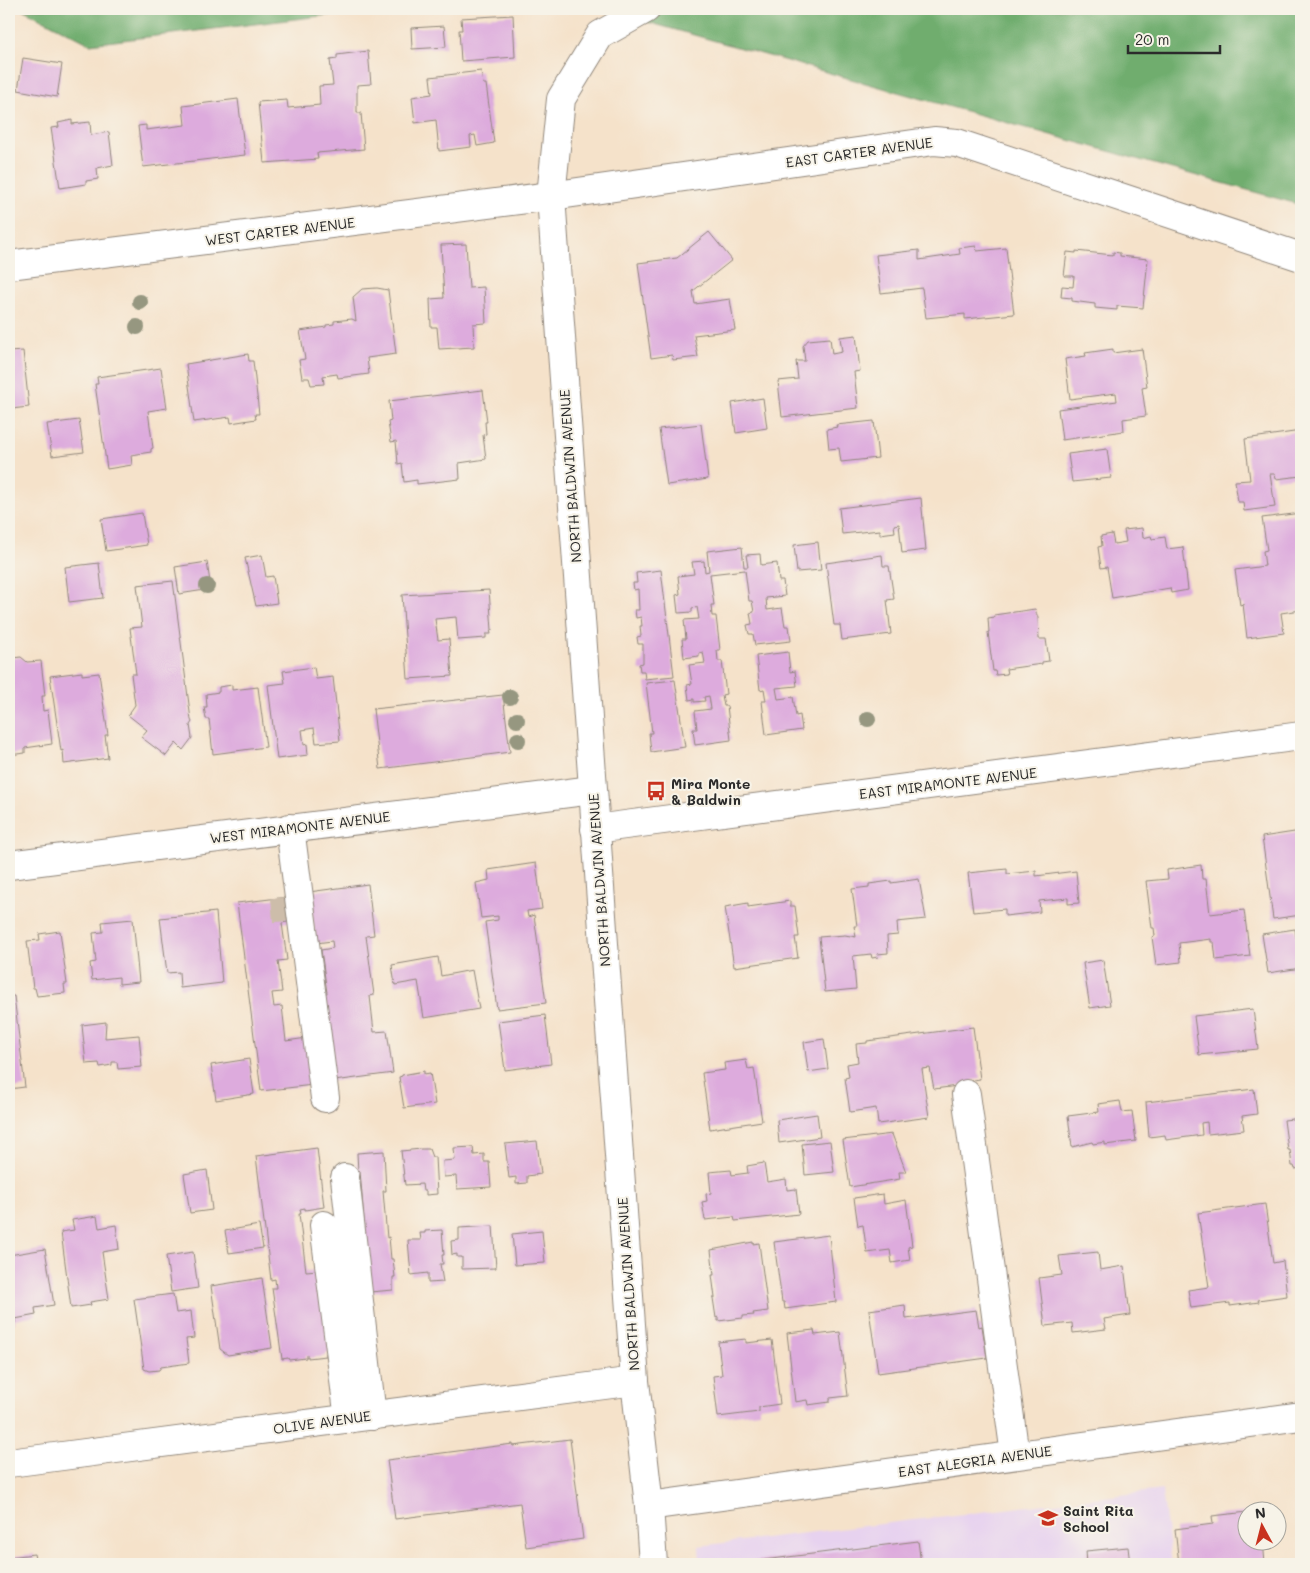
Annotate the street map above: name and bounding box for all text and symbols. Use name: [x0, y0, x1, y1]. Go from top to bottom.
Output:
scale bar: [1128, 22, 1220, 54]
text: 20 m: [1135, 29, 1169, 49]
street label: EAST CARTER AVENUE: [784, 132, 934, 172]
street label: WEST CARTER AVENUE: [204, 212, 356, 250]
street label: NORTH BALDWIN AVENUE: [554, 389, 586, 563]
street label: EAST MIRAMONTE AVENUE: [858, 763, 1038, 803]
place label: Mira Monte & Baldwin: [671, 774, 750, 809]
bus stop icon: Mira Monte & Baldwin: [645, 780, 667, 802]
street label: NORTH BALDWIN AVENUE: [583, 793, 615, 967]
street label: WEST MIRAMONTE AVENUE: [209, 807, 391, 847]
street label: NORTH BALDWIN AVENUE: [612, 1197, 644, 1371]
street label: OLIVE AVENUE: [272, 1406, 372, 1438]
street label: EAST ALEGRIA AVENUE: [897, 1441, 1053, 1481]
north arrow: [1238, 1500, 1288, 1550]
place label: Saint Rita School: [1063, 1501, 1134, 1536]
text: N: [1254, 1503, 1267, 1523]
school or university icon: Saint Rita School: [1037, 1507, 1059, 1529]

